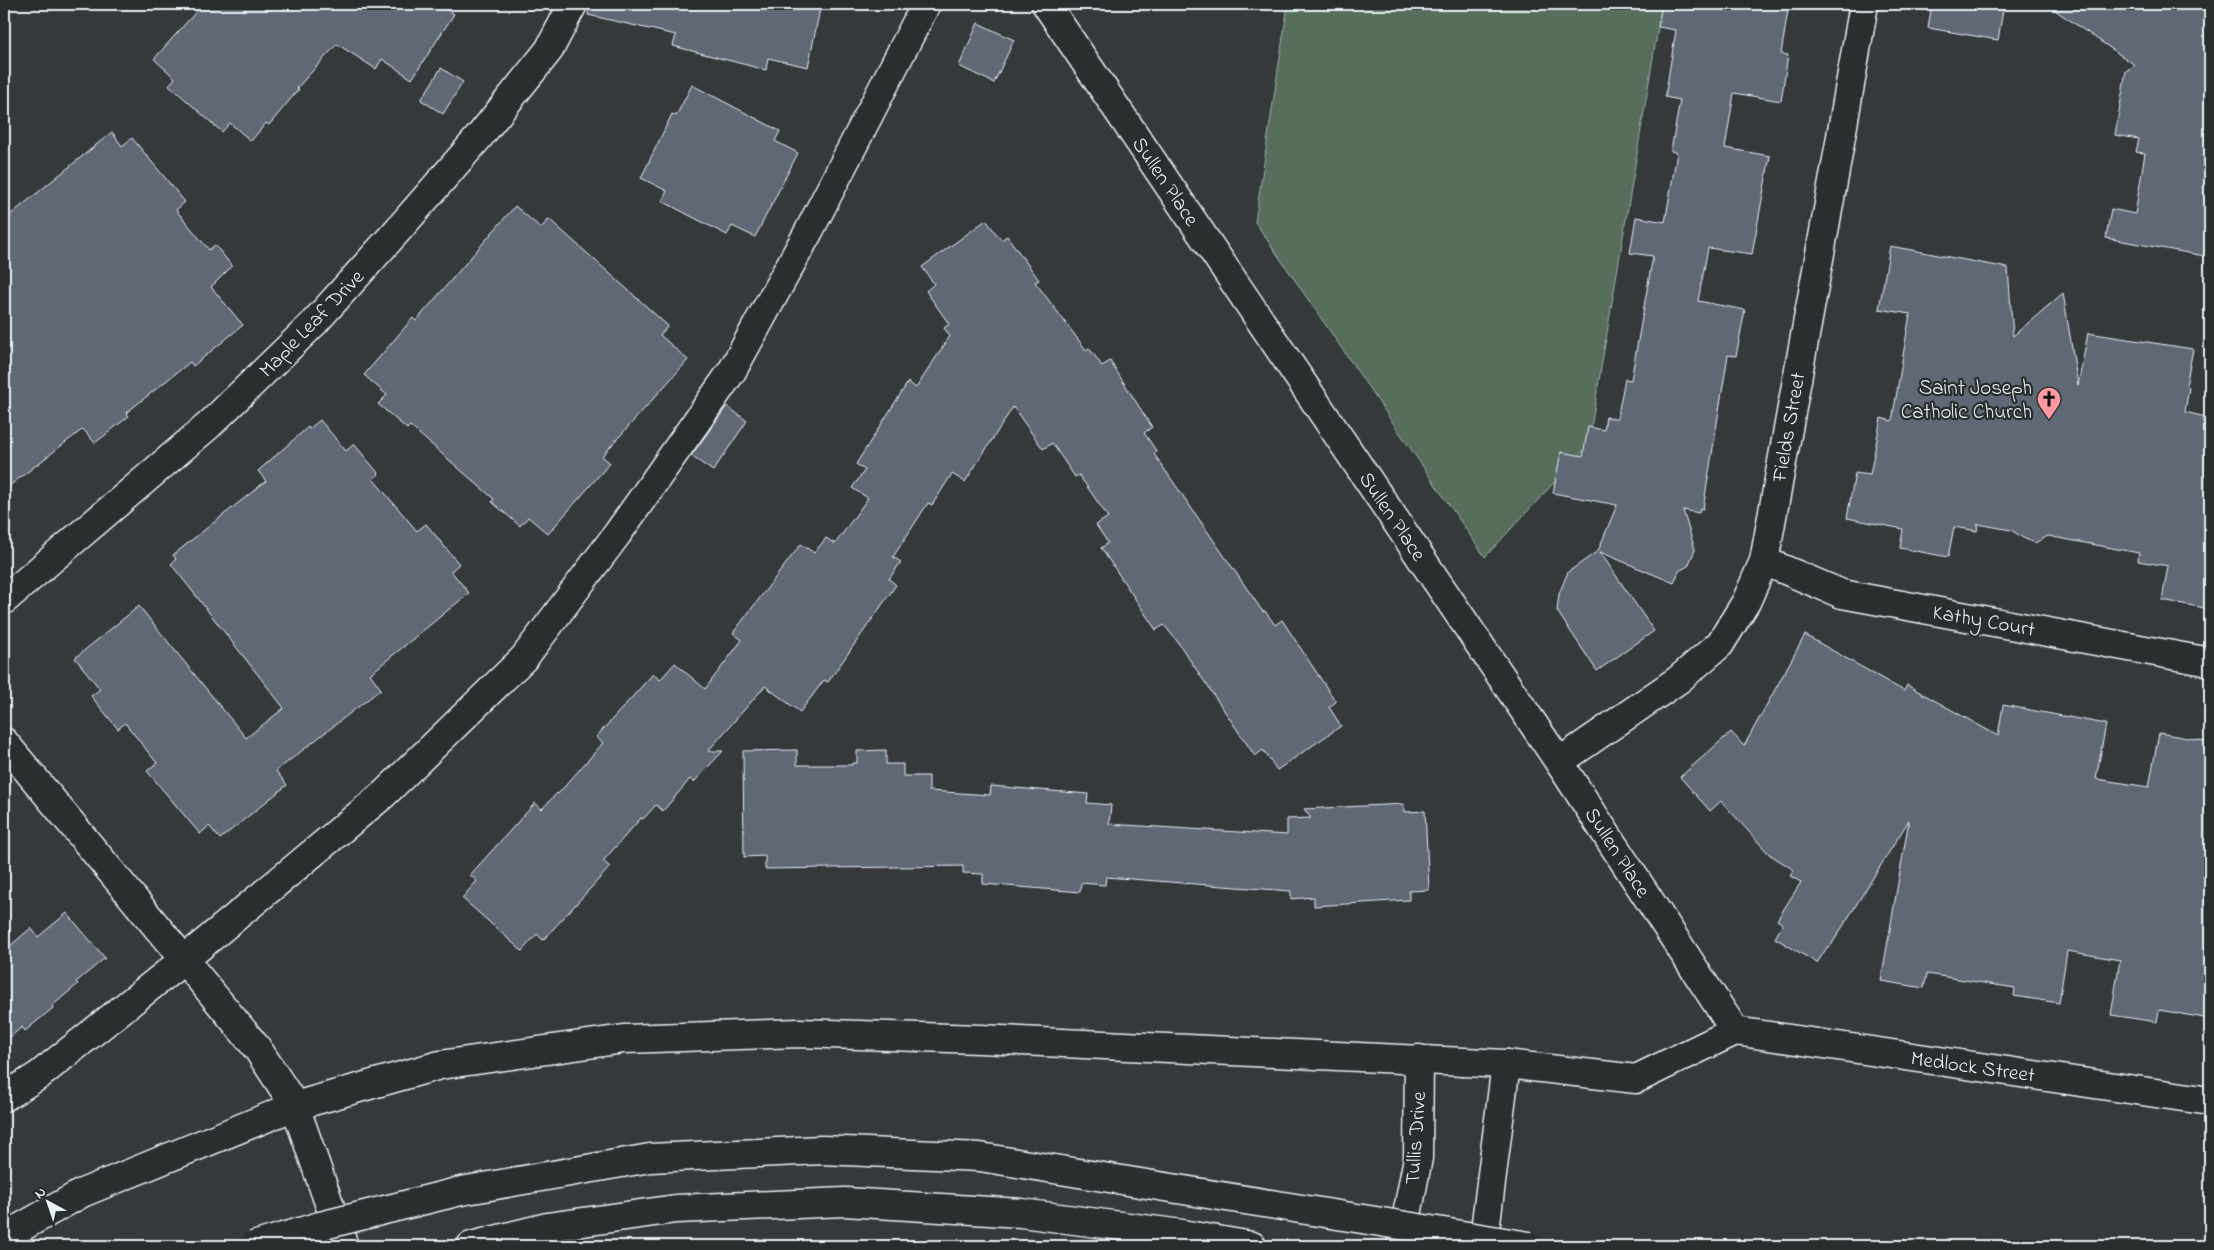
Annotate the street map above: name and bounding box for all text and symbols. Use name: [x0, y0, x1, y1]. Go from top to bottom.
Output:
street label: Sullen Place: [1123, 131, 1206, 233]
street label: Maple Leaf Drive: [253, 263, 372, 385]
street label: Fields Street: [1765, 370, 1814, 486]
place label: Saint Joseph Catholic Church: [1901, 374, 2032, 428]
church icon: Saint Joseph Catholic Church: [2036, 386, 2062, 420]
street label: Sullen Place: [1350, 466, 1433, 568]
street label: Kathy Court: [1930, 598, 2037, 648]
street label: Sullen Place: [1576, 802, 1657, 905]
street label: Medlock Street: [1909, 1044, 2037, 1092]
street label: Tullis Drive: [1399, 1090, 1435, 1186]
north arrow: [22, 1178, 72, 1228]
text: N: [30, 1182, 51, 1204]

